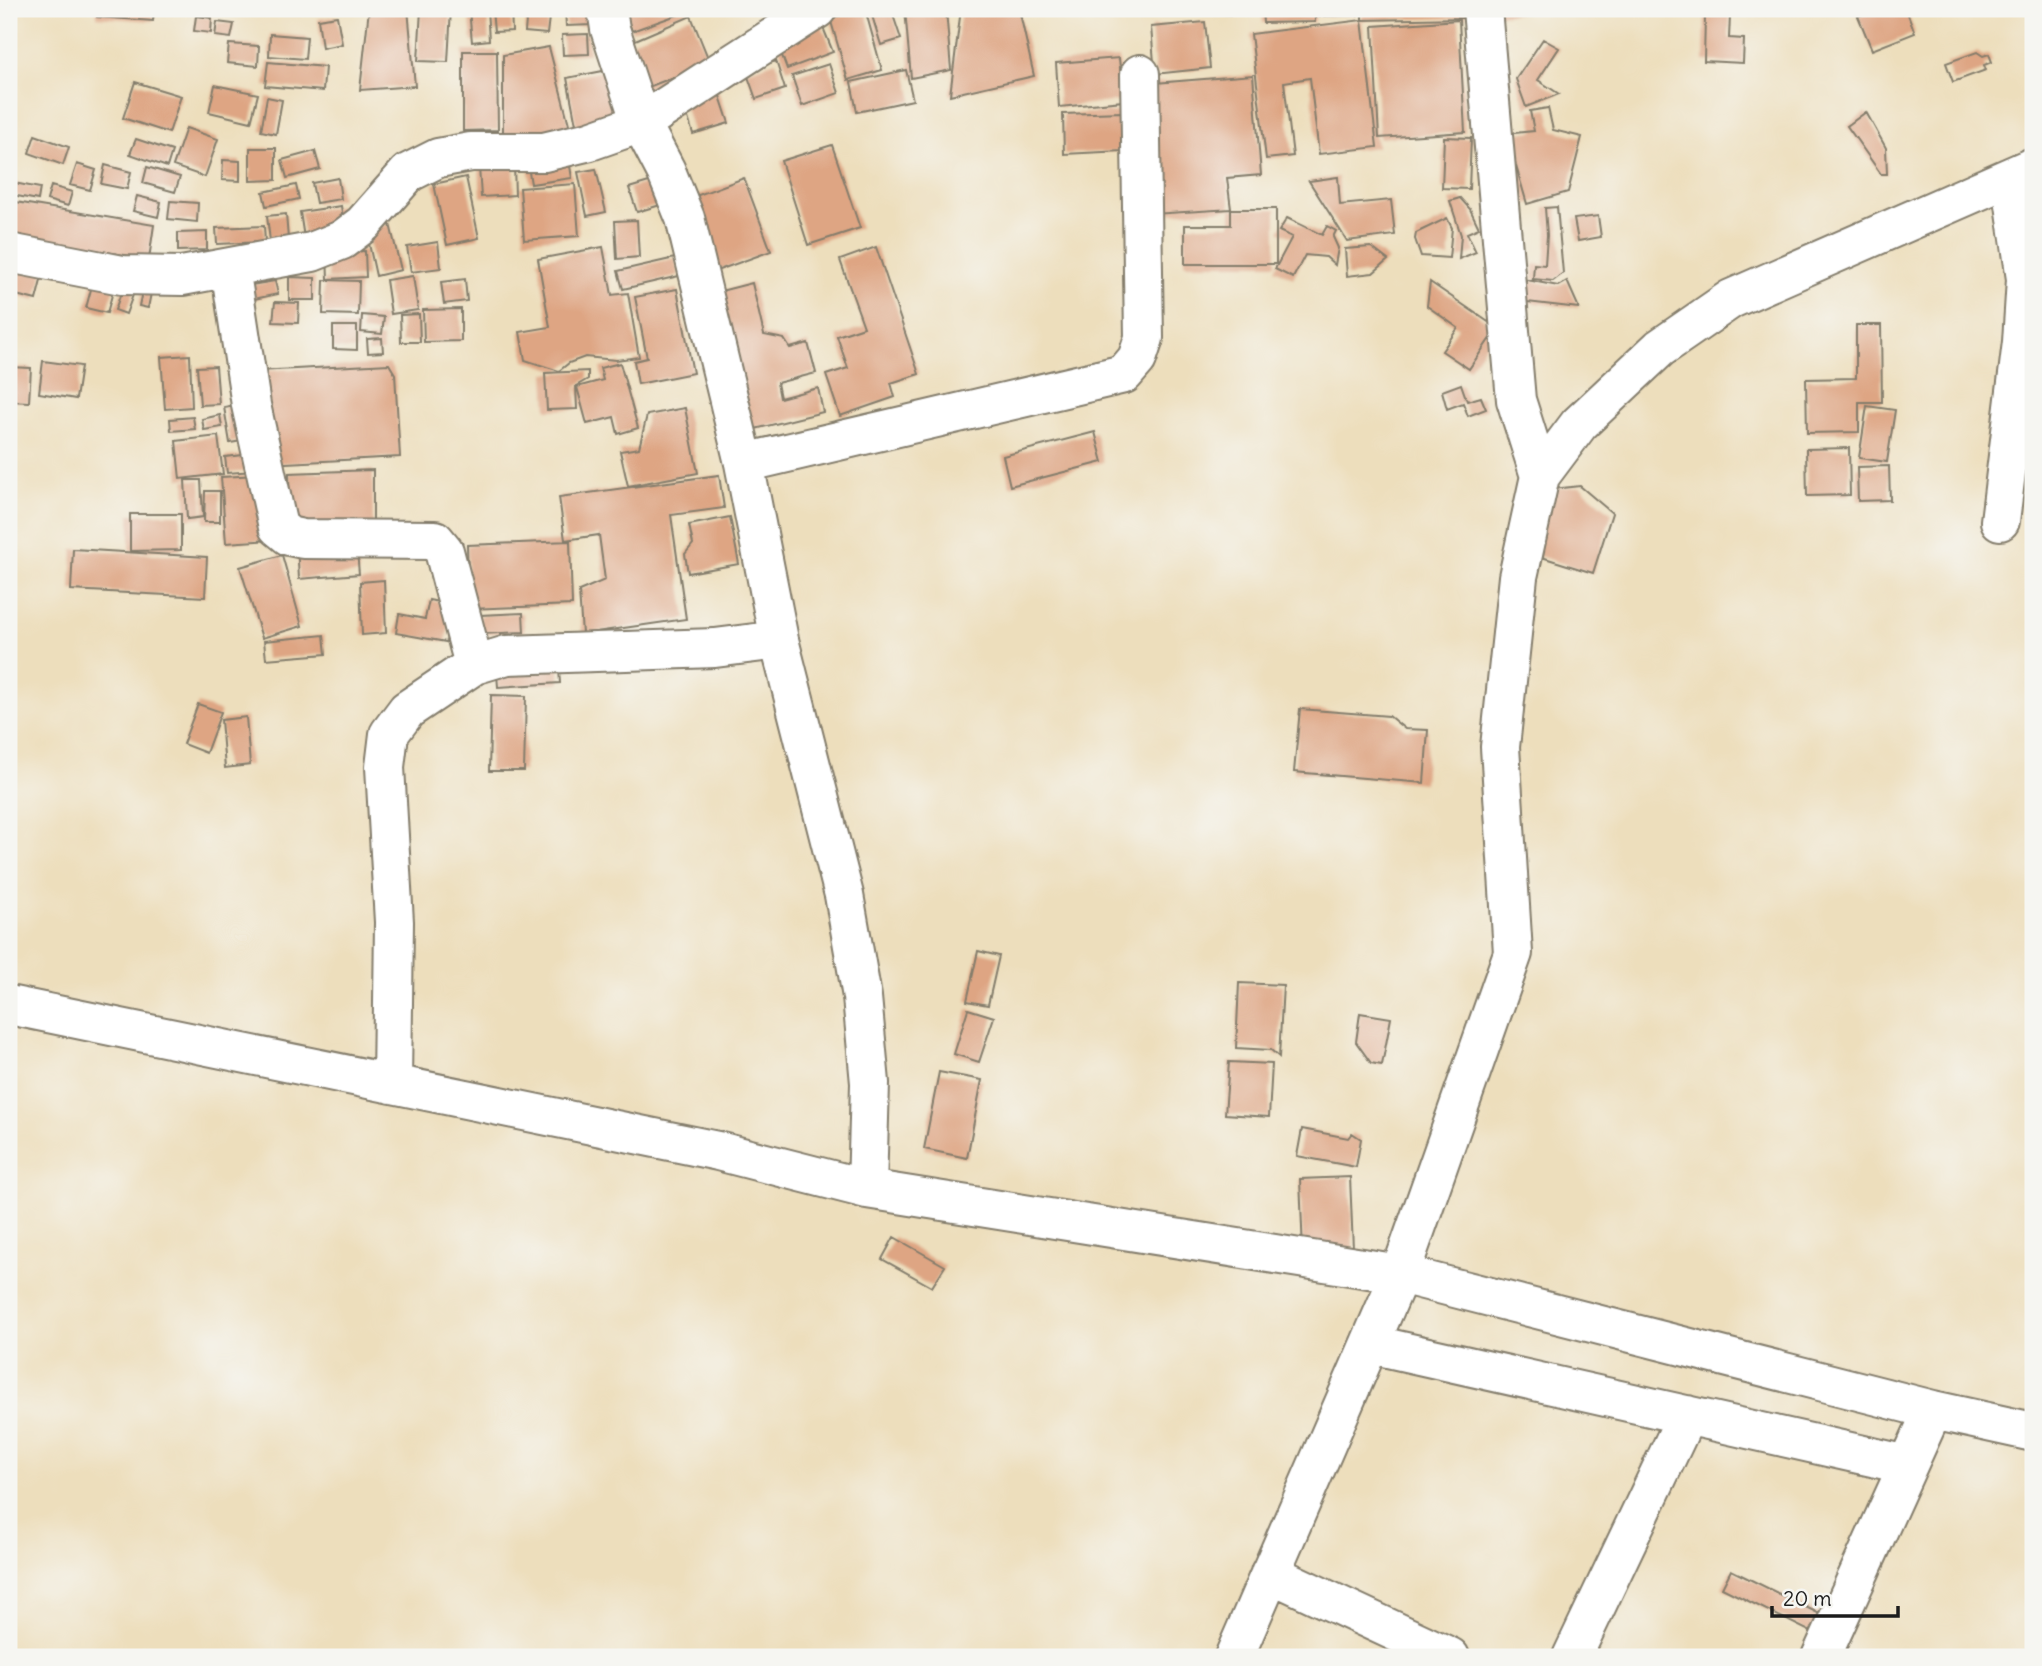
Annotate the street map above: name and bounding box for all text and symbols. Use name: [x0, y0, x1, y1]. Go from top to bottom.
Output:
scale bar: [1772, 1575, 1898, 1619]
text: 20 m: [1783, 1585, 1832, 1612]

